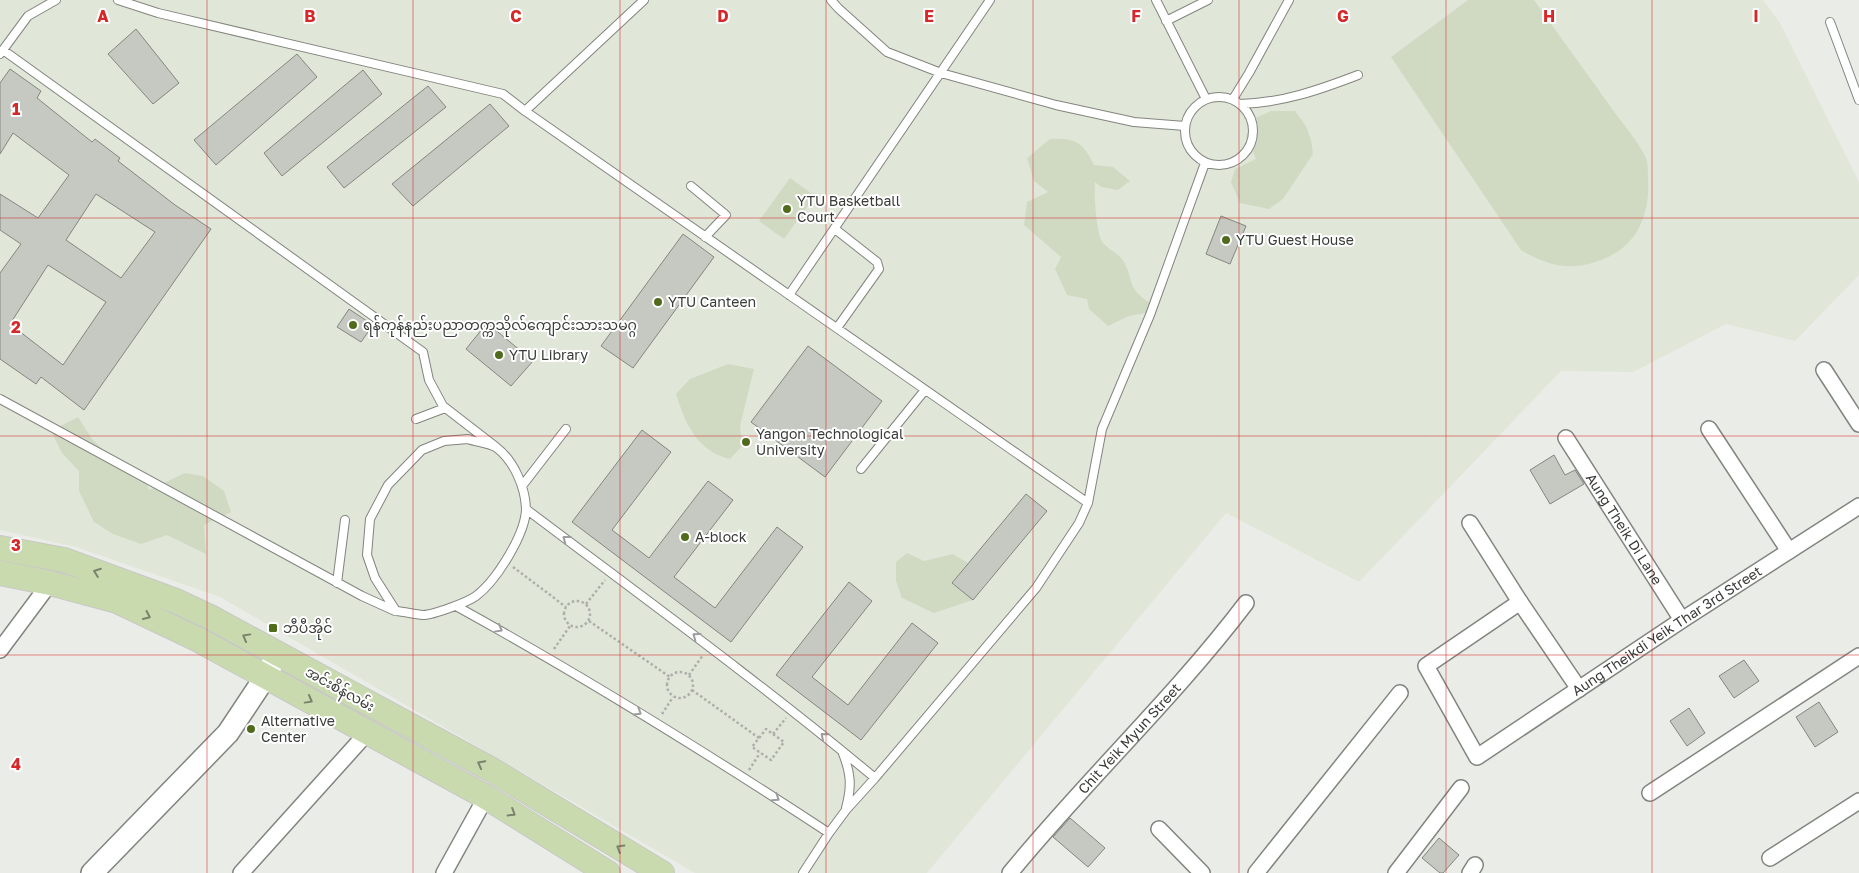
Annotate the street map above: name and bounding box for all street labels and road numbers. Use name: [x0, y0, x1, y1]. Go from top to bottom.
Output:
street label: Aung Theik Di Lane: [1583, 470, 1666, 588]
street label: Aung Theikdi Yeik Thar 3rd Street: [1569, 562, 1765, 699]
street label: အင်းစိန်လမ်း: [301, 662, 378, 718]
street label: Chit Yeik Myun Street: [1074, 679, 1184, 797]

